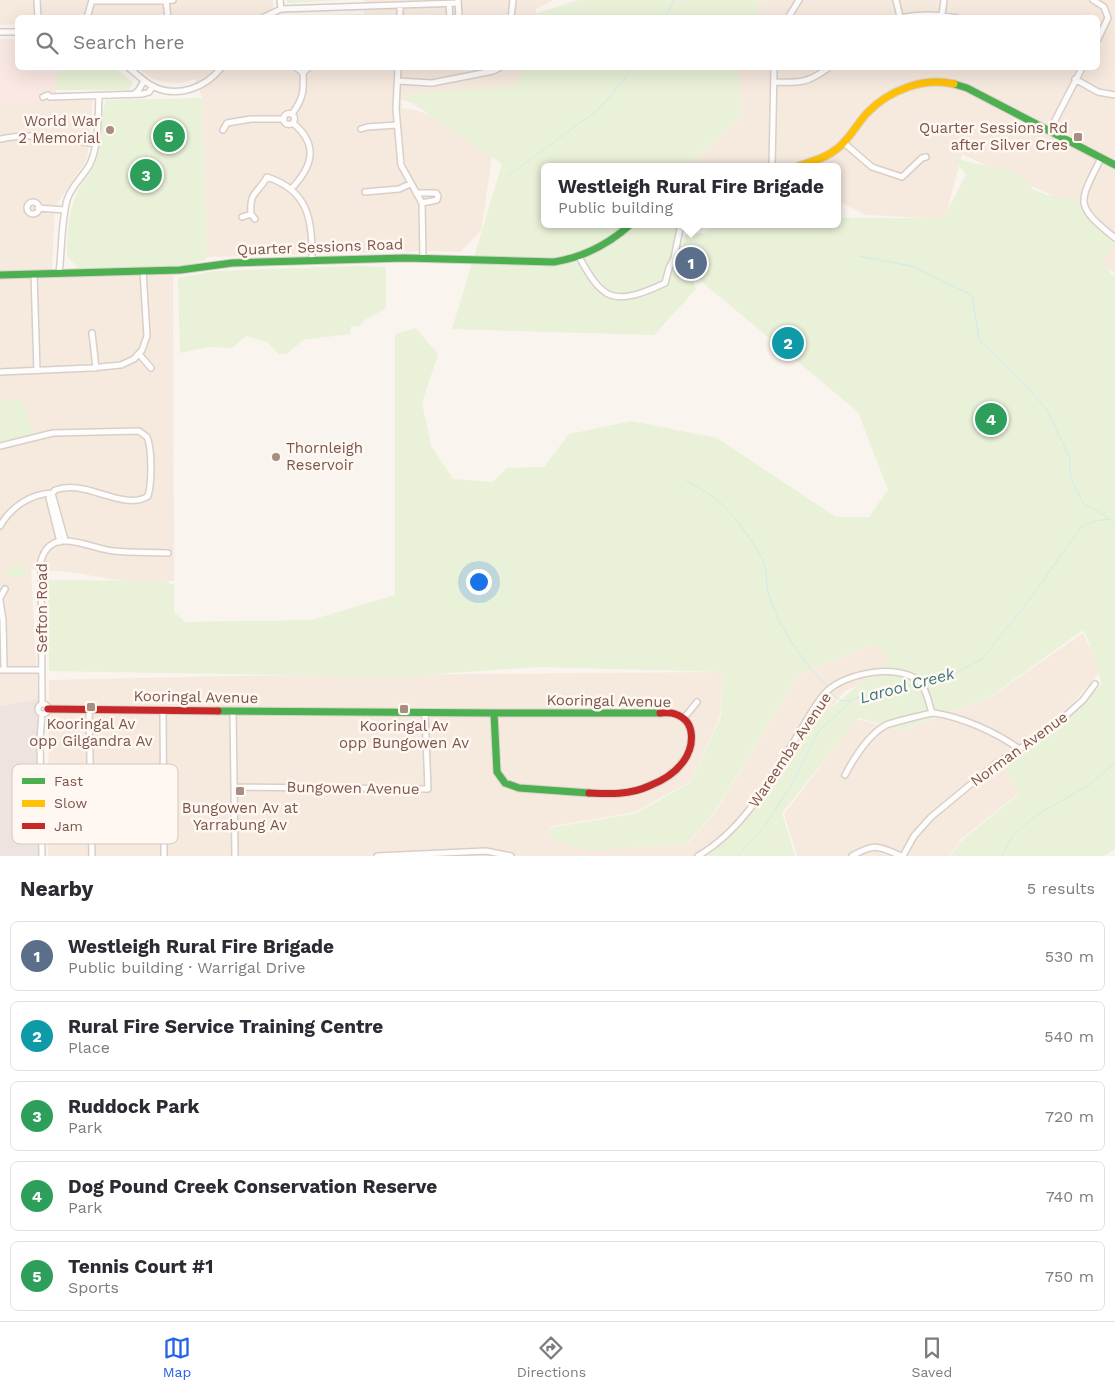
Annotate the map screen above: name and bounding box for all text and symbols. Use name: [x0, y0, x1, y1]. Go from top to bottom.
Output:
search box: [15, 15, 1100, 70]
icon: search: [33, 29, 61, 57]
text: Search here: [73, 31, 184, 54]
place label: World War 2 Memorial: [18, 112, 100, 147]
pin: 5: [153, 117, 185, 155]
place label: Quarter Sessions Rd after Silver Cres: [919, 119, 1068, 154]
marker: World War 2 Memorial: [104, 124, 116, 136]
marker: Quarter Sessions Rd after Silver Cres: [1072, 131, 1084, 143]
pin: 3: [130, 156, 162, 194]
popup: [541, 163, 841, 228]
text: Westleigh Rural Fire Brigade: [558, 175, 824, 198]
text: Public building: [558, 198, 673, 217]
street label: Quarter Sessions Road: [237, 235, 403, 259]
pin: 1: [675, 244, 707, 282]
pin: 2: [772, 324, 804, 362]
pin: 4: [975, 400, 1007, 438]
place label: Thornleigh Reservoir: [286, 439, 363, 474]
marker: Thornleigh Reservoir: [270, 451, 282, 463]
street label: Sefton Road: [33, 563, 51, 653]
your location: [466, 569, 492, 595]
water label: Larool Creek: [858, 663, 958, 707]
street label: Kooringal Avenue: [133, 687, 259, 707]
street label: Wareemba Avenue: [745, 689, 835, 811]
street label: Kooringal Avenue: [546, 691, 672, 711]
marker: Kooringal Av opp Gilgandra Av: [85, 701, 97, 713]
marker: Kooringal Av opp Bungowen Av: [398, 703, 410, 715]
street label: Norman Avenue: [967, 708, 1071, 790]
place label: Kooringal Av opp Gilgandra Av: [29, 715, 153, 750]
place label: Kooringal Av opp Bungowen Av: [339, 717, 469, 752]
legend: [12, 764, 178, 844]
text: Fast: [54, 773, 83, 789]
street label: Bungowen Avenue: [286, 778, 420, 798]
marker: Bungowen Av at Yarrabung Av: [234, 785, 246, 797]
text: Slow: [54, 795, 87, 811]
place label: Bungowen Av at Yarrabung Av: [182, 799, 299, 834]
text: Jam: [54, 818, 83, 834]
text: Nearby: [20, 876, 93, 901]
text: 5 results: [1027, 879, 1095, 898]
text: Westleigh Rural Fire Brigade: [68, 935, 334, 958]
text: 1: [34, 947, 40, 966]
text: 530 m: [1045, 947, 1094, 966]
text: Public building · Warrigal Drive: [68, 958, 305, 977]
text: Rural Fire Service Training Centre: [68, 1015, 383, 1038]
text: 2: [32, 1027, 42, 1046]
text: 540 m: [1044, 1027, 1094, 1046]
text: Place: [68, 1038, 110, 1057]
text: Ruddock Park: [68, 1095, 199, 1118]
text: 3: [32, 1107, 42, 1126]
text: 720 m: [1045, 1107, 1094, 1126]
text: Park: [68, 1118, 102, 1137]
text: Dog Pound Creek Conservation Reserve: [68, 1175, 437, 1198]
text: 4: [32, 1187, 42, 1206]
text: 740 m: [1046, 1187, 1094, 1206]
text: Park: [68, 1198, 102, 1217]
text: Tennis Court #1: [68, 1255, 213, 1278]
text: 5: [32, 1267, 42, 1286]
text: 750 m: [1045, 1267, 1094, 1286]
text: Sports: [68, 1278, 119, 1297]
tab: Map: [163, 1334, 191, 1380]
tab: Directions: [517, 1334, 586, 1380]
tab: Saved: [912, 1334, 952, 1380]

